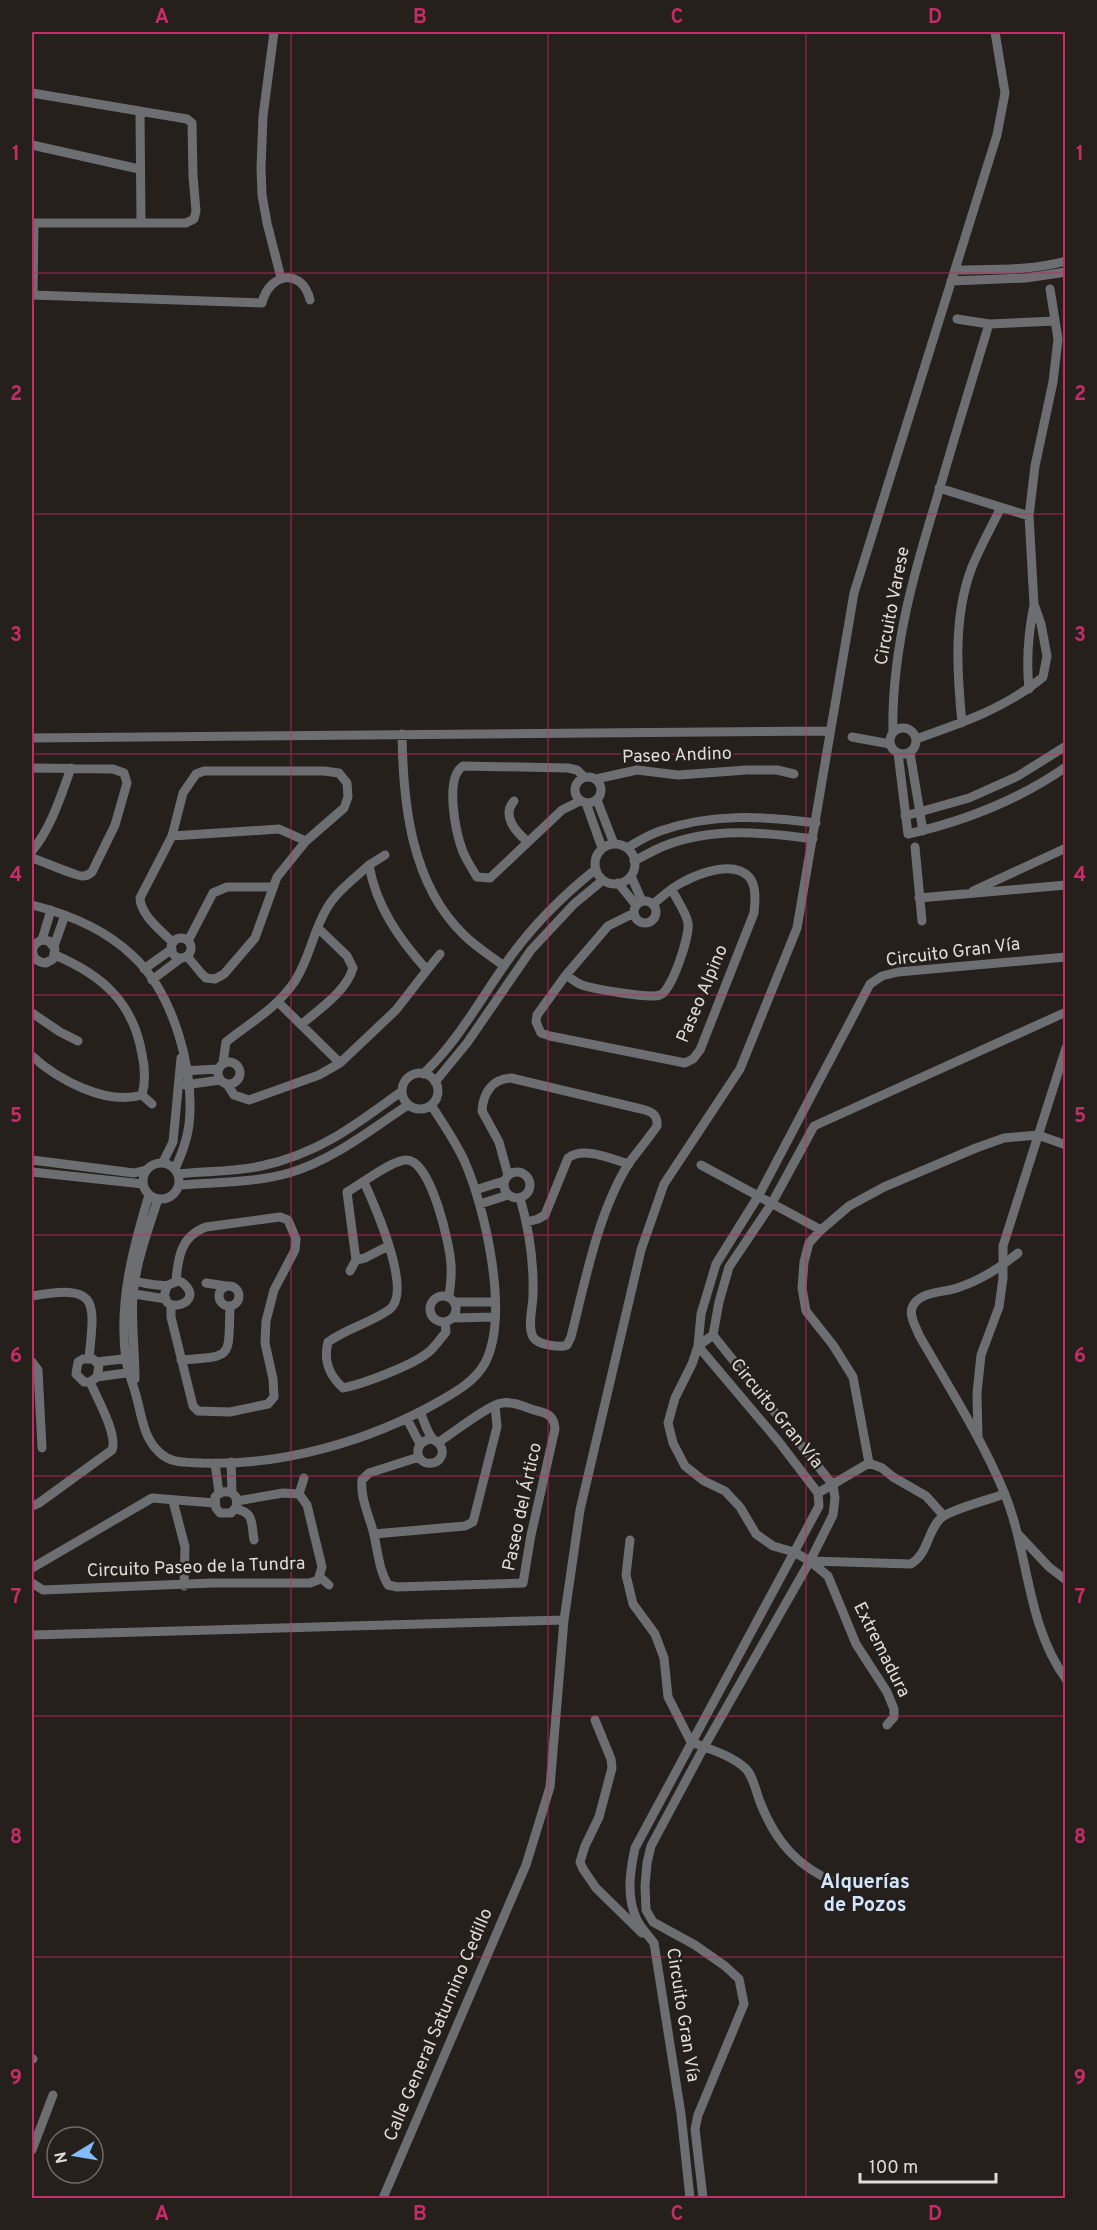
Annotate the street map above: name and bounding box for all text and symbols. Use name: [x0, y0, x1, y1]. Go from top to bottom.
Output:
text: A: [155, 5, 169, 31]
text: B: [413, 5, 427, 31]
text: C: [671, 5, 683, 31]
text: D: [928, 5, 942, 31]
text: 1: [12, 142, 20, 168]
text: 1: [1076, 142, 1084, 168]
text: 2: [10, 382, 22, 408]
text: 2: [1074, 382, 1086, 408]
street label: Circuito Varese: [870, 545, 916, 667]
text: 3: [10, 623, 22, 649]
text: 3: [1074, 623, 1086, 649]
street label: Paseo Andino: [622, 743, 732, 769]
text: 4: [10, 863, 22, 889]
text: 4: [1074, 863, 1086, 889]
street label: Circuito Gran Vía: [884, 933, 1022, 973]
street label: Paseo Alpino: [672, 941, 734, 1047]
text: 5: [10, 1104, 22, 1130]
text: 5: [1074, 1104, 1086, 1130]
text: 6: [10, 1344, 22, 1370]
text: 6: [1074, 1344, 1086, 1370]
street label: Circuito Gran Vía: [724, 1354, 828, 1474]
street label: Paseo del Ártico: [496, 1440, 548, 1573]
street label: Circuito Paseo de la Tundra: [86, 1553, 306, 1583]
text: 7: [11, 1585, 21, 1611]
text: 7: [1075, 1585, 1085, 1611]
street label: Extremadura: [847, 1598, 915, 1702]
text: 8: [10, 1825, 22, 1851]
text: 8: [1074, 1825, 1086, 1851]
district label: Alquerías de Pozos: [820, 1870, 910, 1919]
street label: Calle General Saturnino Cedillo: [379, 1905, 499, 2145]
street label: Circuito Gran Vía: [660, 1946, 704, 2084]
text: 9: [10, 2066, 22, 2092]
text: 9: [1074, 2066, 1086, 2092]
north arrow: [45, 2125, 105, 2185]
scale bar: [860, 2146, 996, 2184]
text: N: [51, 2150, 73, 2165]
text: 100 m: [869, 2157, 918, 2180]
text: A: [155, 2202, 169, 2228]
text: B: [413, 2202, 427, 2228]
text: C: [671, 2202, 683, 2228]
text: D: [928, 2202, 942, 2228]

